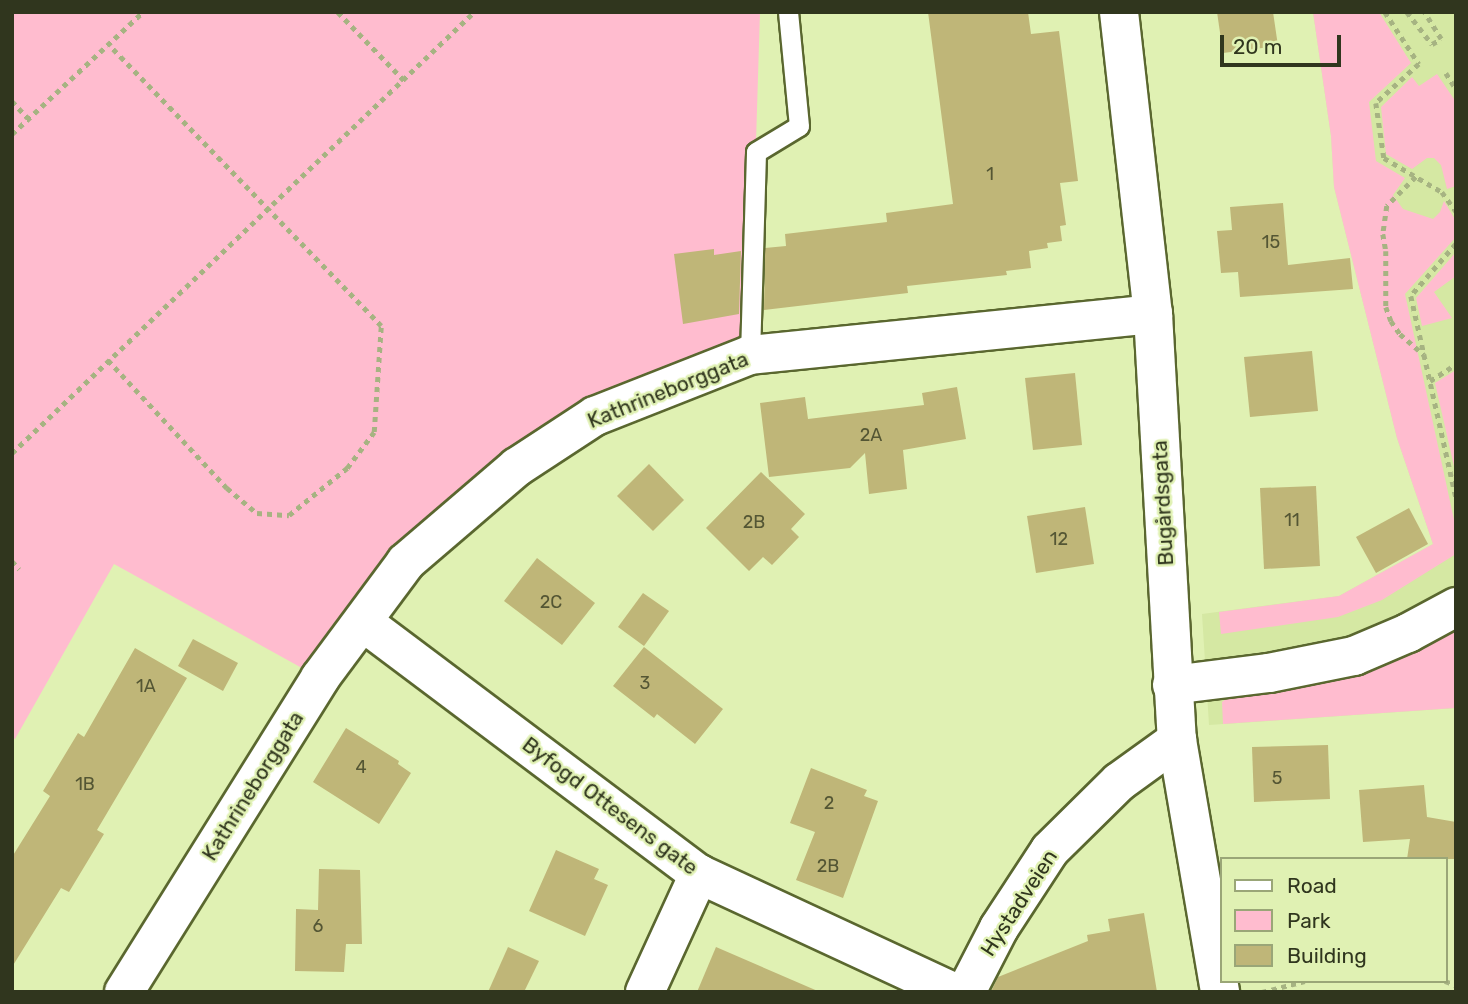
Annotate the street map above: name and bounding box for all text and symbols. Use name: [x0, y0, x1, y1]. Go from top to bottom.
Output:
scale bar: [1223, 21, 1344, 65]
text: 20 m: [1233, 34, 1282, 59]
house number: 1: [986, 163, 994, 185]
house number: 15: [1262, 231, 1280, 253]
street label: Kathrineborggata: [584, 346, 752, 434]
house number: 2A: [860, 424, 882, 446]
street label: Bugårdsgata: [1147, 440, 1179, 566]
house number: 11: [1284, 509, 1300, 531]
house number: 2B: [743, 511, 765, 533]
house number: 12: [1050, 528, 1068, 550]
house number: 2C: [540, 591, 562, 613]
house number: 3: [640, 672, 650, 694]
house number: 1A: [136, 675, 156, 697]
street label: Kathrineborggata: [197, 707, 309, 865]
street label: Byfogd Ottesens gate: [517, 732, 703, 880]
house number: 4: [355, 756, 367, 778]
house number: 5: [1272, 767, 1282, 789]
house number: 1B: [75, 773, 95, 795]
house number: 2: [824, 792, 834, 814]
street label: Hystadveien: [975, 845, 1063, 961]
house number: 2B: [817, 855, 839, 877]
legend: [1220, 857, 1447, 983]
text: Road: [1287, 873, 1337, 898]
text: Park: [1287, 908, 1331, 933]
house number: 6: [313, 915, 323, 937]
text: Building: [1287, 943, 1367, 968]

